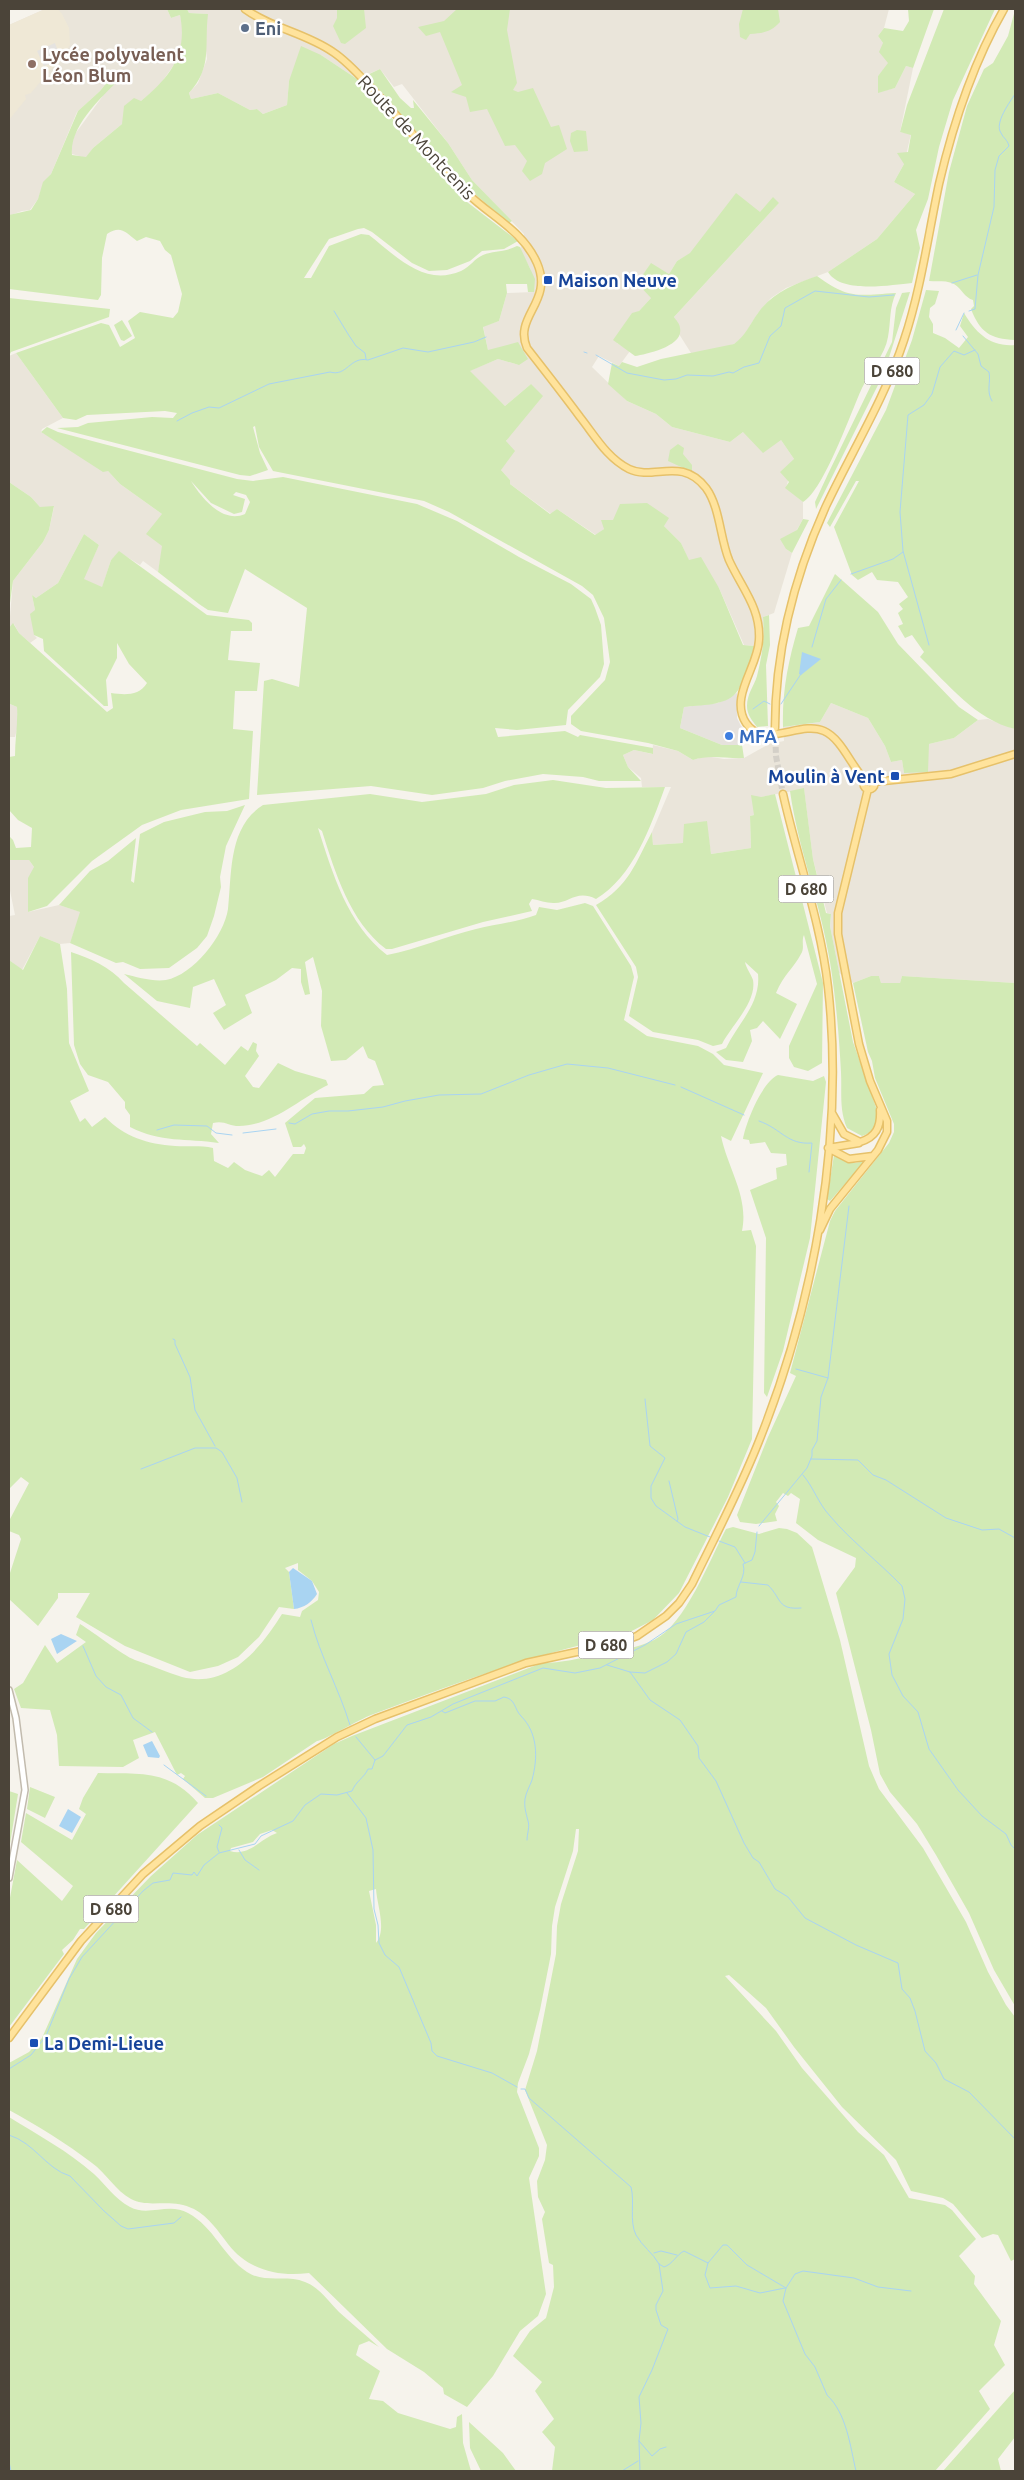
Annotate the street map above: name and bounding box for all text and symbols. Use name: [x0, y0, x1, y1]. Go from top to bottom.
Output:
place label: Eni: [255, 18, 281, 38]
marker: Eni: [239, 22, 251, 34]
place label: Lycée polyvalent Léon Blum: [42, 44, 184, 85]
marker: Lycée polyvalent Léon Blum: [26, 58, 38, 70]
street label: Route de Montcenis: [354, 71, 480, 203]
place label: Maison Neuve: [558, 270, 677, 290]
marker: Maison Neuve: [542, 274, 554, 286]
road number: D 680: [864, 358, 920, 384]
place label: MFA: [739, 726, 777, 746]
marker: MFA: [723, 730, 735, 742]
place label: Moulin à Vent: [768, 766, 885, 786]
marker: Moulin à Vent: [889, 770, 901, 782]
road number: D 680: [778, 876, 834, 902]
road number: D 680: [578, 1632, 634, 1658]
road number: D 680: [84, 1896, 138, 1922]
place label: La Demi-Lieue: [44, 2033, 164, 2053]
marker: La Demi-Lieue: [28, 2037, 40, 2049]

